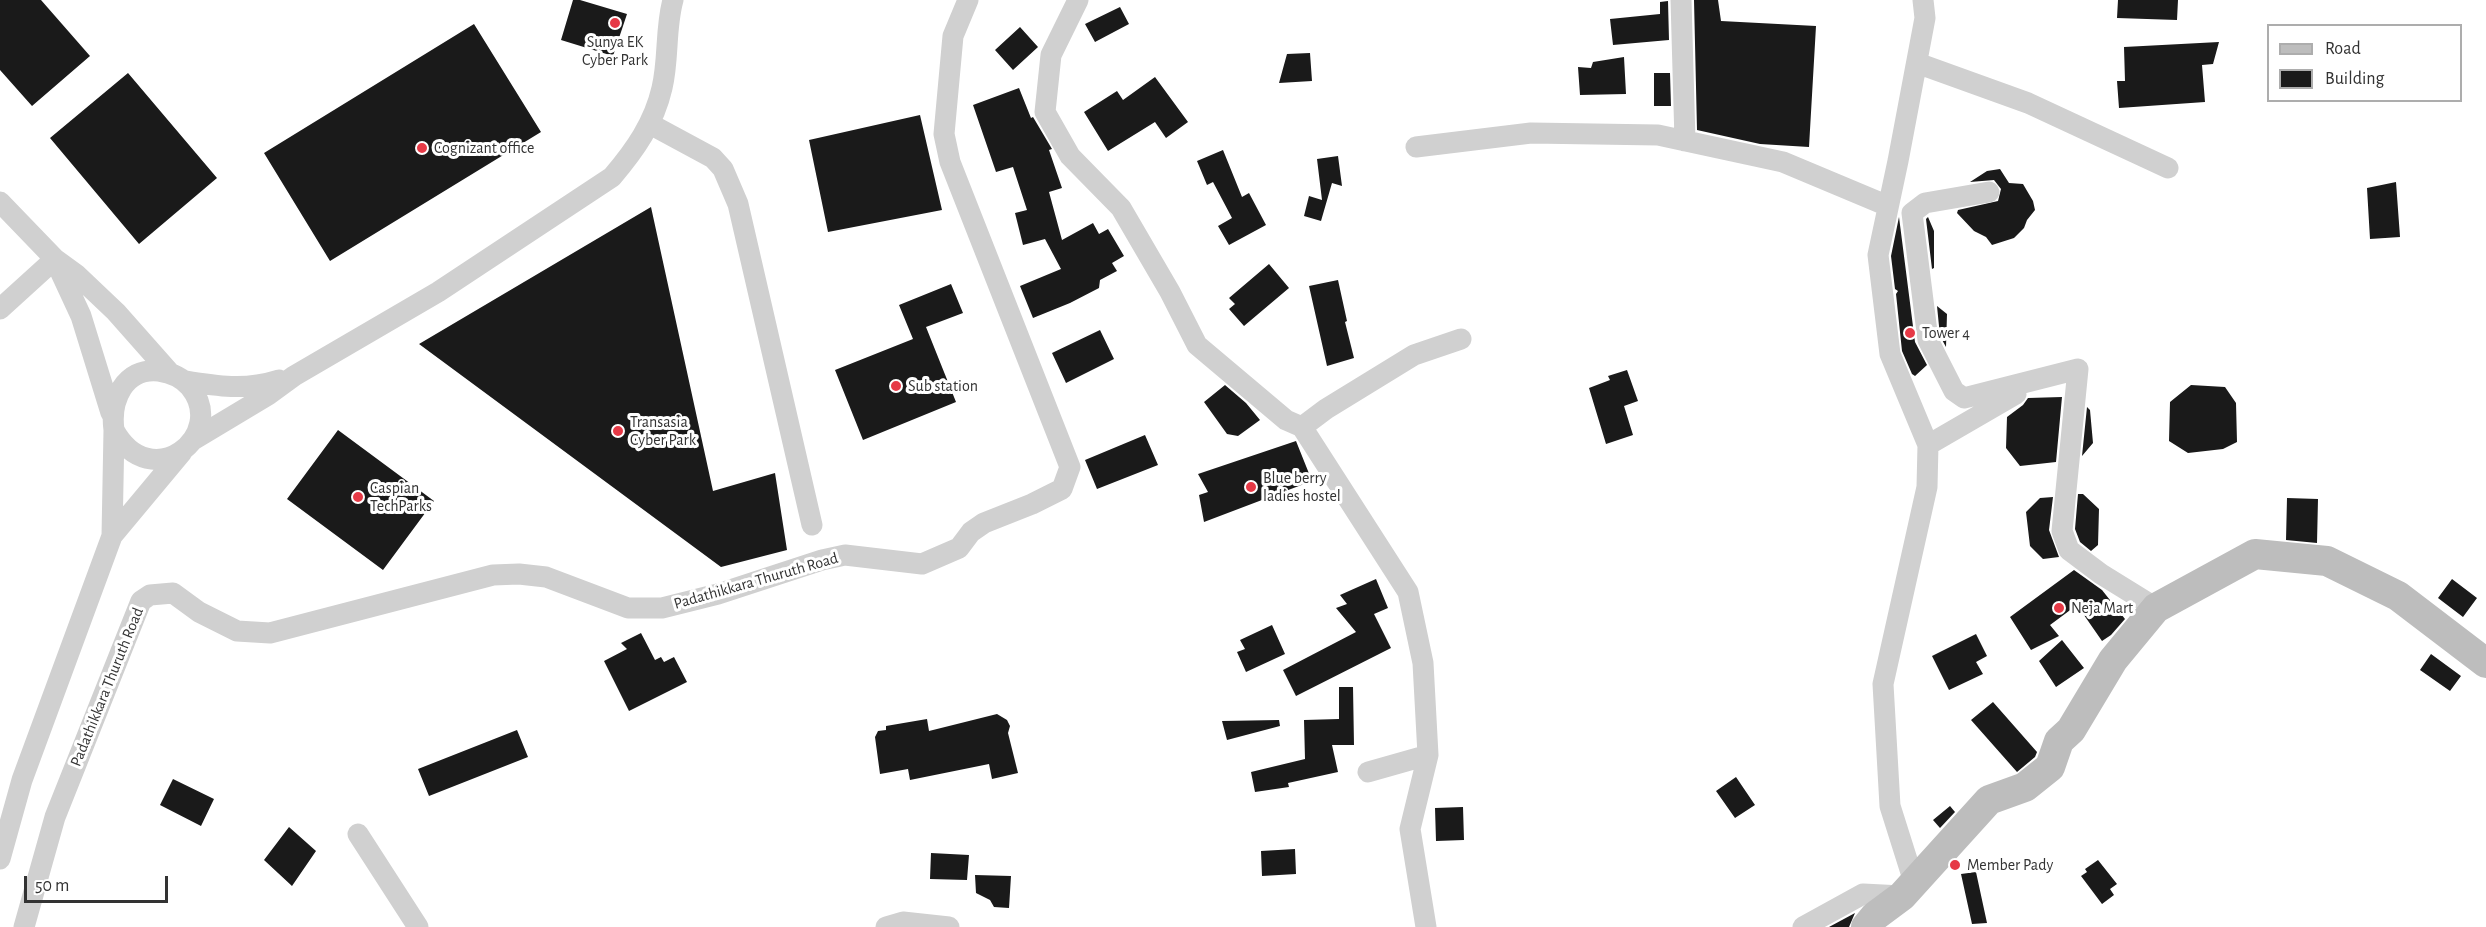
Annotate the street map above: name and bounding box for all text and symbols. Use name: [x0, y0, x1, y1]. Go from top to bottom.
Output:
marker: Sunya EK Cyber Park: [608, 16, 622, 30]
legend: [2267, 24, 2462, 102]
place label: Sunya EK Cyber Park: [582, 32, 648, 70]
text: Road: [2325, 40, 2361, 58]
text: Building: [2325, 70, 2384, 88]
place label: Cognizant office: [434, 138, 534, 158]
marker: Cognizant office: [415, 141, 429, 155]
place label: Tower 4: [1922, 323, 1970, 343]
marker: Tower 4: [1903, 326, 1917, 340]
place label: Sub station: [908, 376, 978, 396]
marker: Sub station: [889, 379, 903, 393]
place label: Transasia Cyber Park: [630, 412, 696, 450]
marker: Transasia Cyber Park: [611, 424, 625, 438]
place label: Blue berry ladies hostel: [1263, 468, 1341, 506]
place label: Caspian TechParks: [370, 478, 432, 516]
marker: Blue berry ladies hostel: [1244, 480, 1258, 494]
marker: Caspian TechParks: [351, 490, 365, 504]
street label: Padathikkara Thuruth Road: [672, 548, 840, 614]
place label: Neja Mart: [2071, 598, 2133, 618]
marker: Neja Mart: [2052, 601, 2066, 615]
street label: Padathikkara Thuruth Road: [66, 605, 148, 769]
place label: Member Pady: [1967, 855, 2053, 875]
marker: Member Pady: [1948, 858, 1962, 872]
scale bar: [27, 864, 171, 902]
text: 50 m: [35, 877, 69, 895]

